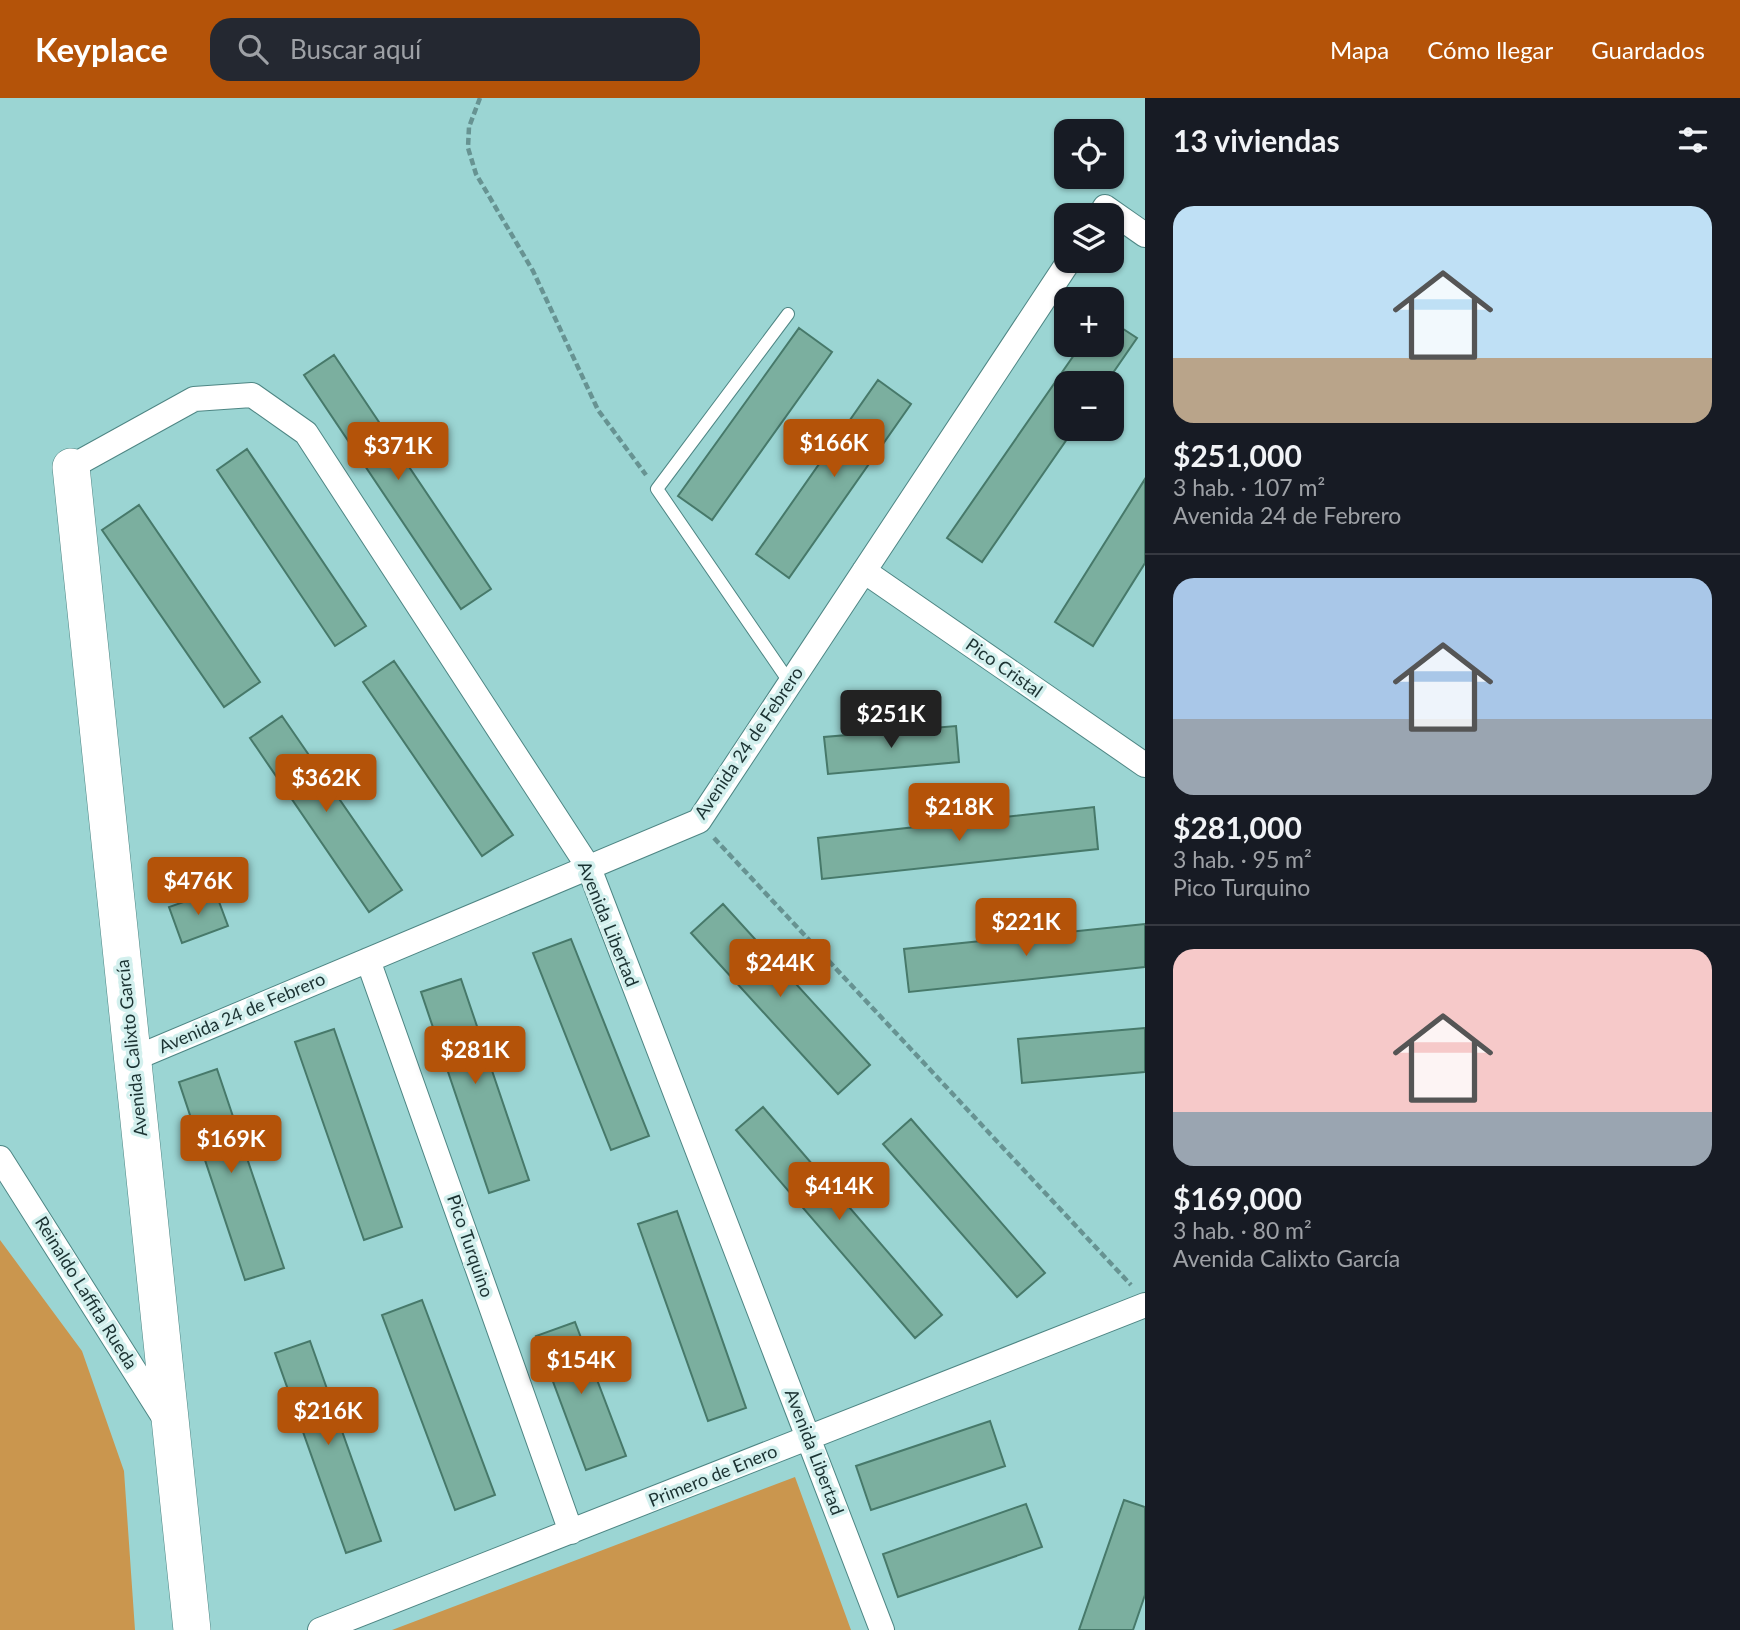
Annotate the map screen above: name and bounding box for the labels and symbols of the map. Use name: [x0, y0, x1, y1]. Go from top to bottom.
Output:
pin: $166K: [785, 420, 883, 479]
pin: $371K: [349, 422, 447, 482]
street label: Pico Cristal: [962, 633, 1047, 702]
street label: Avenida 24 de Febrero: [689, 662, 807, 823]
pin: $251K: [842, 690, 940, 750]
pin: $362K: [277, 754, 375, 814]
pin: $218K: [910, 784, 1008, 843]
pin: $476K: [149, 858, 247, 917]
street label: Avenida Libertad: [574, 858, 644, 989]
pin: $221K: [977, 898, 1075, 958]
pin: $244K: [731, 940, 829, 999]
street label: Avenida Calixto García: [111, 959, 151, 1138]
street label: Avenida 24 de Febrero: [155, 967, 328, 1057]
pin: $281K: [426, 1026, 524, 1086]
pin: $169K: [182, 1116, 280, 1175]
pin: $414K: [790, 1162, 888, 1222]
street label: Pico Turquino: [443, 1191, 499, 1300]
street label: Reinaldo Laffita Rueda: [31, 1212, 143, 1373]
pin: $154K: [532, 1336, 630, 1396]
street label: Avenida Libertad: [781, 1386, 849, 1518]
pin: $216K: [279, 1388, 377, 1447]
street label: Primero de Enero: [645, 1439, 780, 1511]

